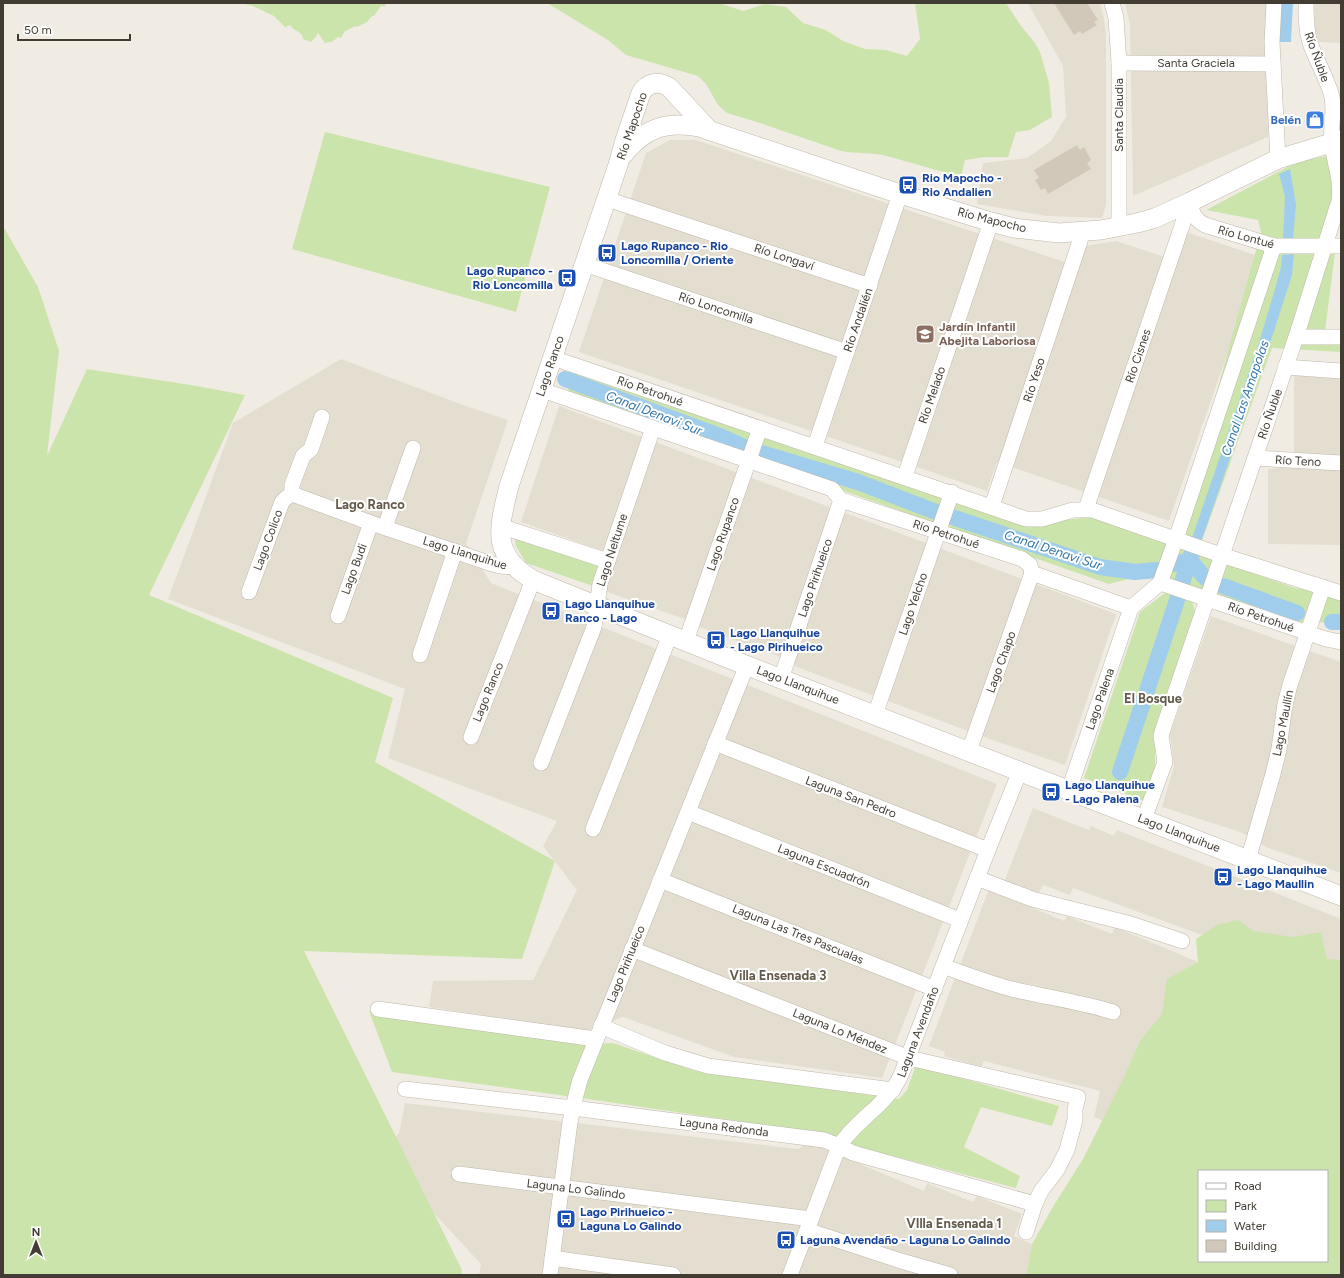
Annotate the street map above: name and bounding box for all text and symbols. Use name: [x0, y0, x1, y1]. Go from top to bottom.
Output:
scale bar: [18, 16, 130, 42]
text: 50 m: [24, 23, 52, 37]
street label: Río Ñuble: [1301, 30, 1333, 84]
street label: Santa Graciela: [1157, 56, 1235, 70]
street label: Santa Claudia: [1112, 78, 1126, 152]
street label: Río Mapocho: [614, 90, 650, 162]
shop icon: Belén: [1304, 109, 1326, 131]
place label: Belén: [1271, 113, 1301, 127]
place label: Rio Mapocho - Rio Andalien: [922, 171, 1002, 199]
bus stop icon: Rio Mapocho - Rio Andalien: [897, 174, 919, 196]
street label: Río Mapocho: [956, 205, 1028, 235]
street label: Río Lontué: [1216, 223, 1276, 251]
place label: Lago Rupanco - Rio Loncomilla / Oriente: [621, 239, 734, 267]
street label: Río Longaví: [752, 241, 817, 274]
bus stop icon: Lago Rupanco - Rio Loncomilla / Oriente: [596, 242, 618, 264]
place label: Lago Rupanco - Rio Loncomilla: [467, 264, 553, 292]
bus stop icon: Lago Rupanco - Rio Loncomilla: [556, 267, 578, 289]
street label: Río Andalién: [840, 286, 876, 354]
street label: Río Loncomilla: [677, 289, 755, 327]
place label: Jardín Infantil Abejita Laboriosa: [939, 320, 1036, 348]
school or university icon: Jardín Infantil Abejita Laboriosa: [914, 323, 936, 345]
street label: Río Cisnes: [1122, 327, 1154, 385]
street label: Lago Ranco: [533, 334, 567, 398]
water label: Canal Las Amapolas: [1218, 338, 1272, 458]
street label: Río Yeso: [1020, 356, 1048, 404]
street label: Río Melado: [916, 364, 948, 425]
street label: Río Petrohué: [615, 373, 685, 409]
street label: Río Ñuble: [1255, 387, 1285, 441]
water label: Canal Denavi Sur: [604, 388, 705, 438]
street label: Río Teno: [1275, 453, 1322, 469]
street label: Lago Rupanco: [704, 495, 742, 573]
district label: Lago Ranco: [335, 497, 405, 512]
street label: Lago Colico: [251, 508, 286, 572]
street label: Lago Neltume: [594, 511, 631, 588]
street label: Río Petrohué: [911, 517, 981, 551]
water label: Canal Denavi Sur: [1002, 527, 1104, 573]
street label: Lago Llanquihue: [421, 534, 509, 573]
street label: Lago Pirihueico: [795, 537, 835, 619]
street label: Lago Budi: [338, 542, 370, 596]
street label: Lago Yelcho: [896, 571, 930, 637]
place label: Lago Llanquihue Ranco - Lago: [565, 597, 655, 625]
street label: Río Petrohué: [1226, 599, 1296, 635]
bus stop icon: Lago Llanquihue Ranco - Lago: [540, 600, 562, 622]
place label: Lago Llanquihue - Lago Pirihueico: [730, 626, 823, 654]
bus stop icon: Lago Llanquihue - Lago Pirihueico: [705, 629, 727, 651]
street label: Lago Chapo: [983, 629, 1019, 695]
street label: Lago Ranco: [470, 660, 506, 724]
street label: Lago Llanquihue: [755, 663, 842, 707]
street label: Lago Palena: [1083, 666, 1117, 732]
street label: Lago Maullín: [1270, 688, 1296, 757]
district label: El Bosque: [1124, 691, 1182, 706]
street label: Laguna San Pedro: [803, 773, 899, 821]
place label: Lago Llanquihue - Lago Palena: [1065, 778, 1155, 806]
bus stop icon: Lago Llanquihue - Lago Palena: [1040, 781, 1062, 803]
street label: Lago Llanquihue: [1136, 811, 1223, 855]
street label: Laguna Escuadrón: [776, 841, 873, 891]
place label: Lago Llanquihue - Lago Maullin: [1237, 863, 1327, 891]
bus stop icon: Lago Llanquihue - Lago Maullin: [1212, 866, 1234, 888]
street label: Laguna Las Tres Pascualas: [730, 901, 866, 967]
street label: Lago Pirihueico: [604, 923, 648, 1005]
district label: Villa Ensenada 3: [730, 968, 826, 983]
street label: Laguna Avendaño: [894, 985, 942, 1079]
street label: Laguna Lo Méndez: [791, 1006, 890, 1056]
street label: Laguna Redonda: [679, 1115, 769, 1139]
legend: [1198, 1170, 1328, 1262]
street label: Laguna Lo Galindo: [526, 1176, 626, 1202]
text: Road: [1234, 1179, 1262, 1193]
text: Park: [1234, 1199, 1257, 1213]
place label: Lago Pirihueico - Laguna Lo Galindo: [580, 1205, 682, 1233]
bus stop icon: Lago Pirihueico - Laguna Lo Galindo: [555, 1208, 577, 1230]
district label: VIlla Ensenada 1: [906, 1216, 1002, 1231]
text: Water: [1234, 1219, 1266, 1233]
north arrow: [16, 1222, 56, 1262]
text: N: [32, 1226, 40, 1239]
bus stop icon: Laguna Avendaño - Laguna Lo Galindo: [775, 1229, 797, 1251]
place label: Laguna Avendaño - Laguna Lo Galindo: [800, 1233, 1010, 1247]
text: Building: [1234, 1239, 1277, 1253]

